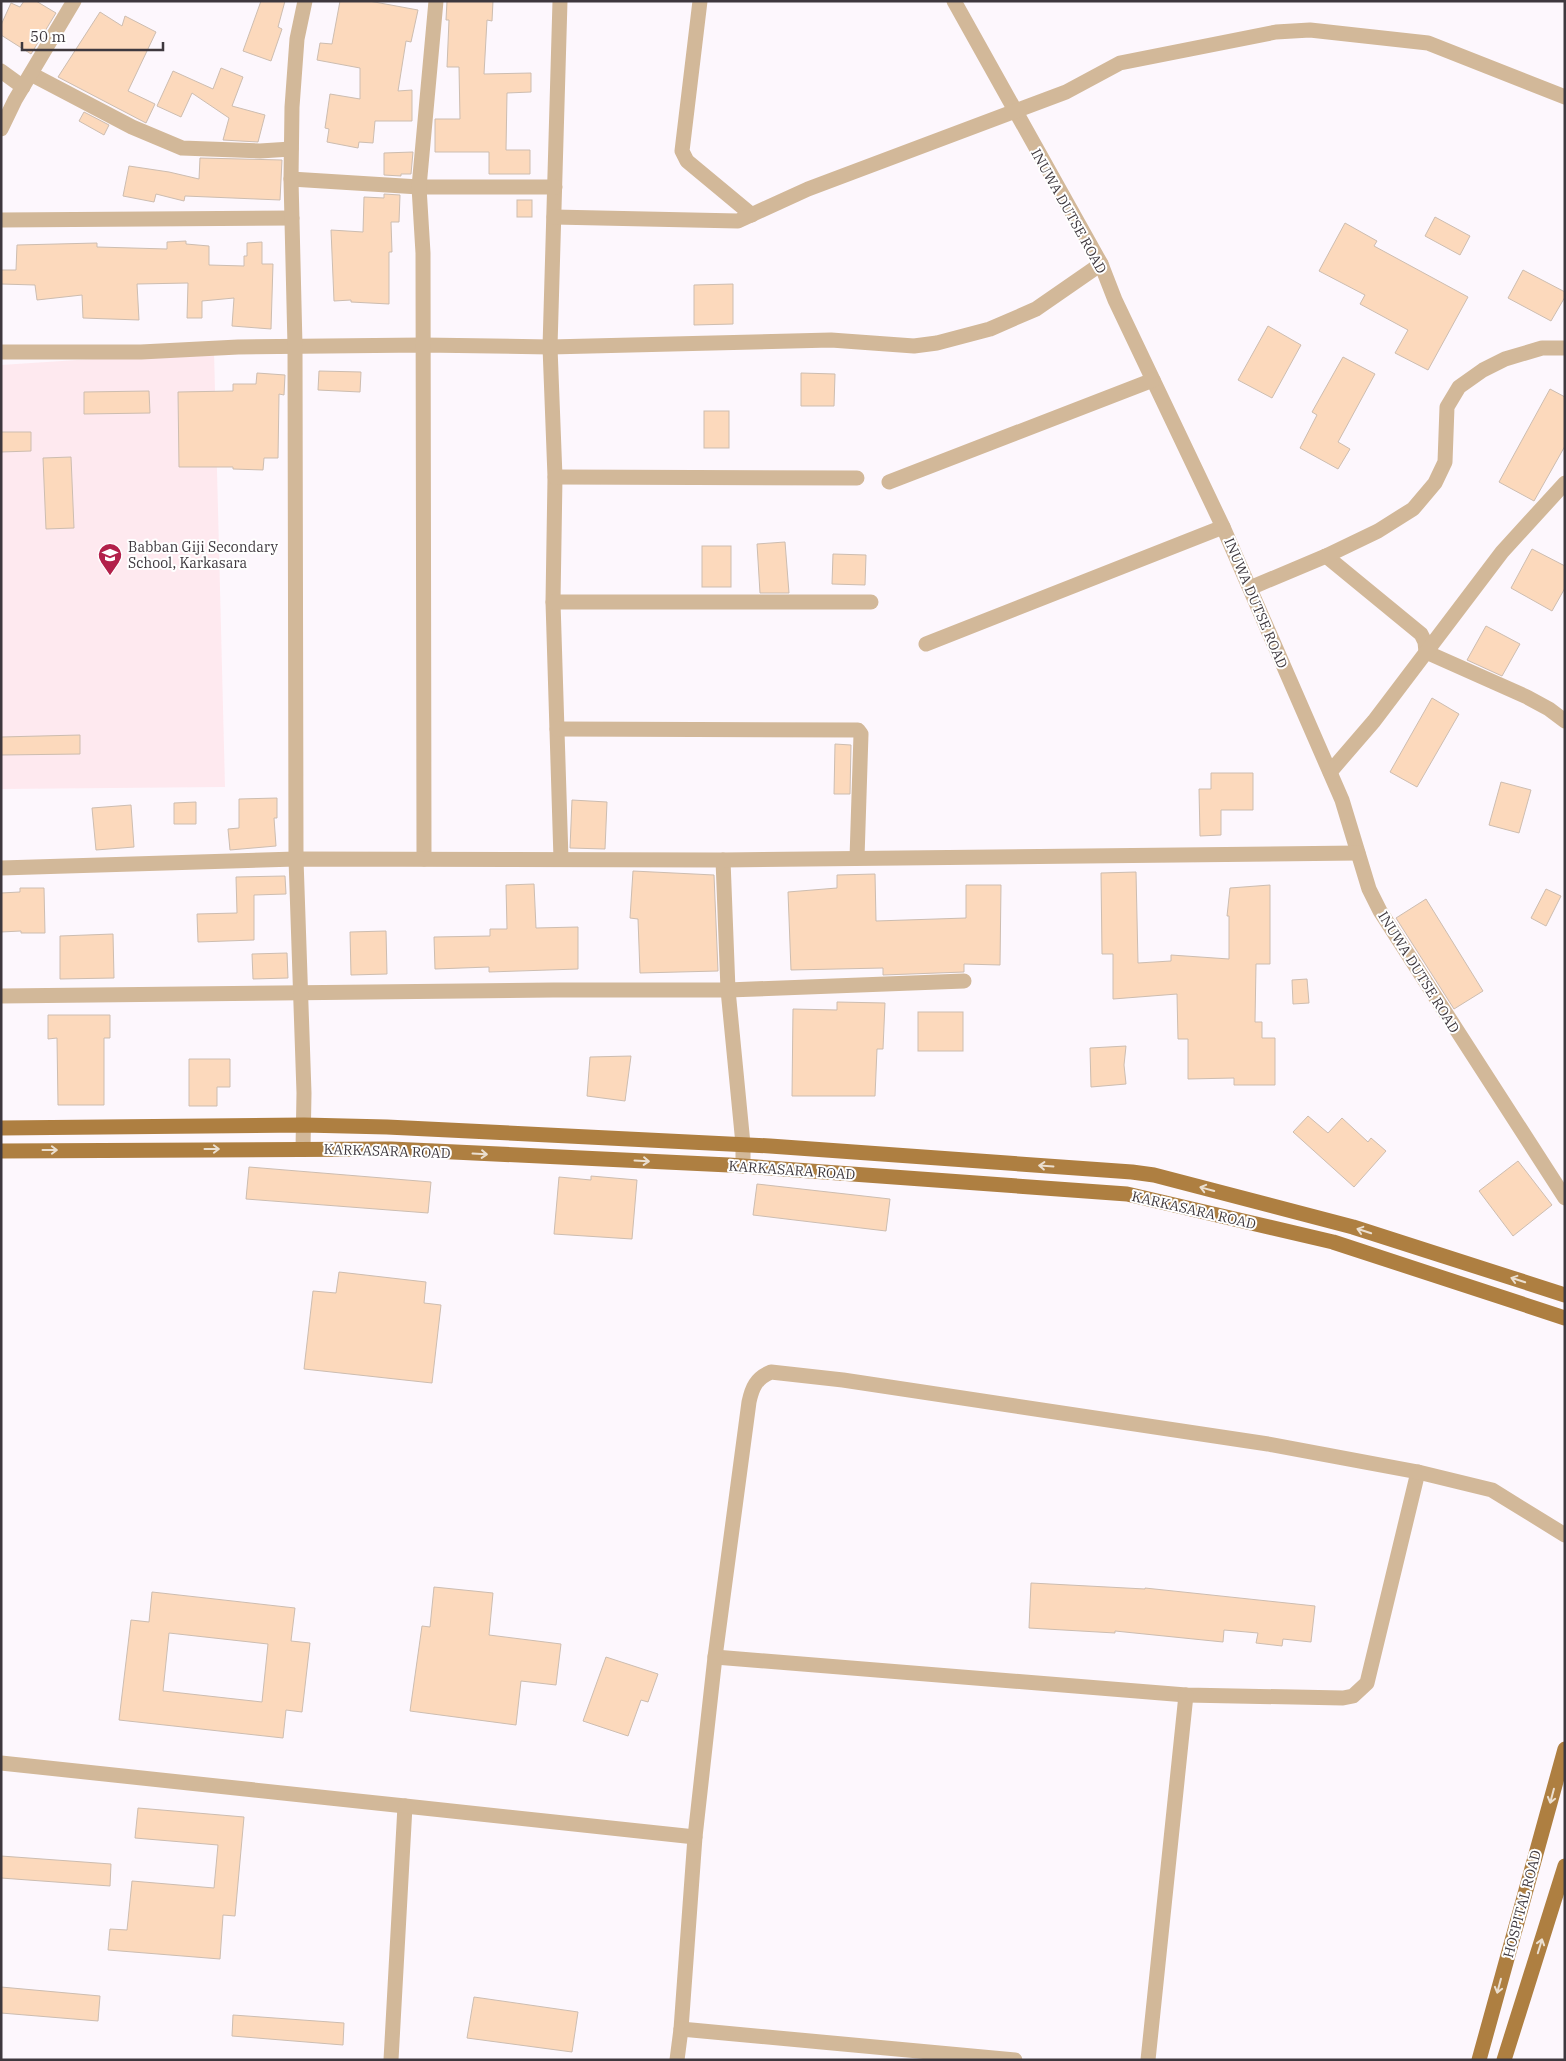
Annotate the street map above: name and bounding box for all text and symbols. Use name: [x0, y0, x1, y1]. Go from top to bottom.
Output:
scale bar: [22, 20, 164, 52]
text: 50 m: [30, 27, 66, 46]
street label: INUWA DUTSE ROAD: [1027, 145, 1111, 277]
street label: INUWA DUTSE ROAD: [1220, 535, 1292, 671]
place label: Babban Giji Secondary School, Karkasara: [128, 538, 278, 572]
school or university icon: Babban Giji Secondary School, Karkasara: [97, 542, 123, 576]
street label: INUWA DUTSE ROAD: [1374, 908, 1464, 1036]
street label: KARKASARA ROAD: [323, 1140, 451, 1162]
one-way arrow: [204, 1144, 220, 1154]
one-way arrow: [42, 1145, 58, 1155]
one-way arrow: [472, 1149, 488, 1158]
one-way arrow: [634, 1157, 650, 1166]
street label: KARKASARA ROAD: [728, 1157, 856, 1183]
one-way arrow: [1039, 1161, 1055, 1171]
one-way arrow: [1199, 1184, 1215, 1193]
street label: KARKASARA ROAD: [1130, 1187, 1258, 1233]
one-way arrow: [1356, 1225, 1372, 1235]
one-way arrow: [1511, 1275, 1527, 1285]
one-way arrow: [1546, 1787, 1556, 1803]
street label: HOSPITAL ROAD: [1499, 1848, 1545, 1960]
one-way arrow: [1535, 1939, 1545, 1955]
one-way arrow: [1494, 1978, 1504, 1994]

